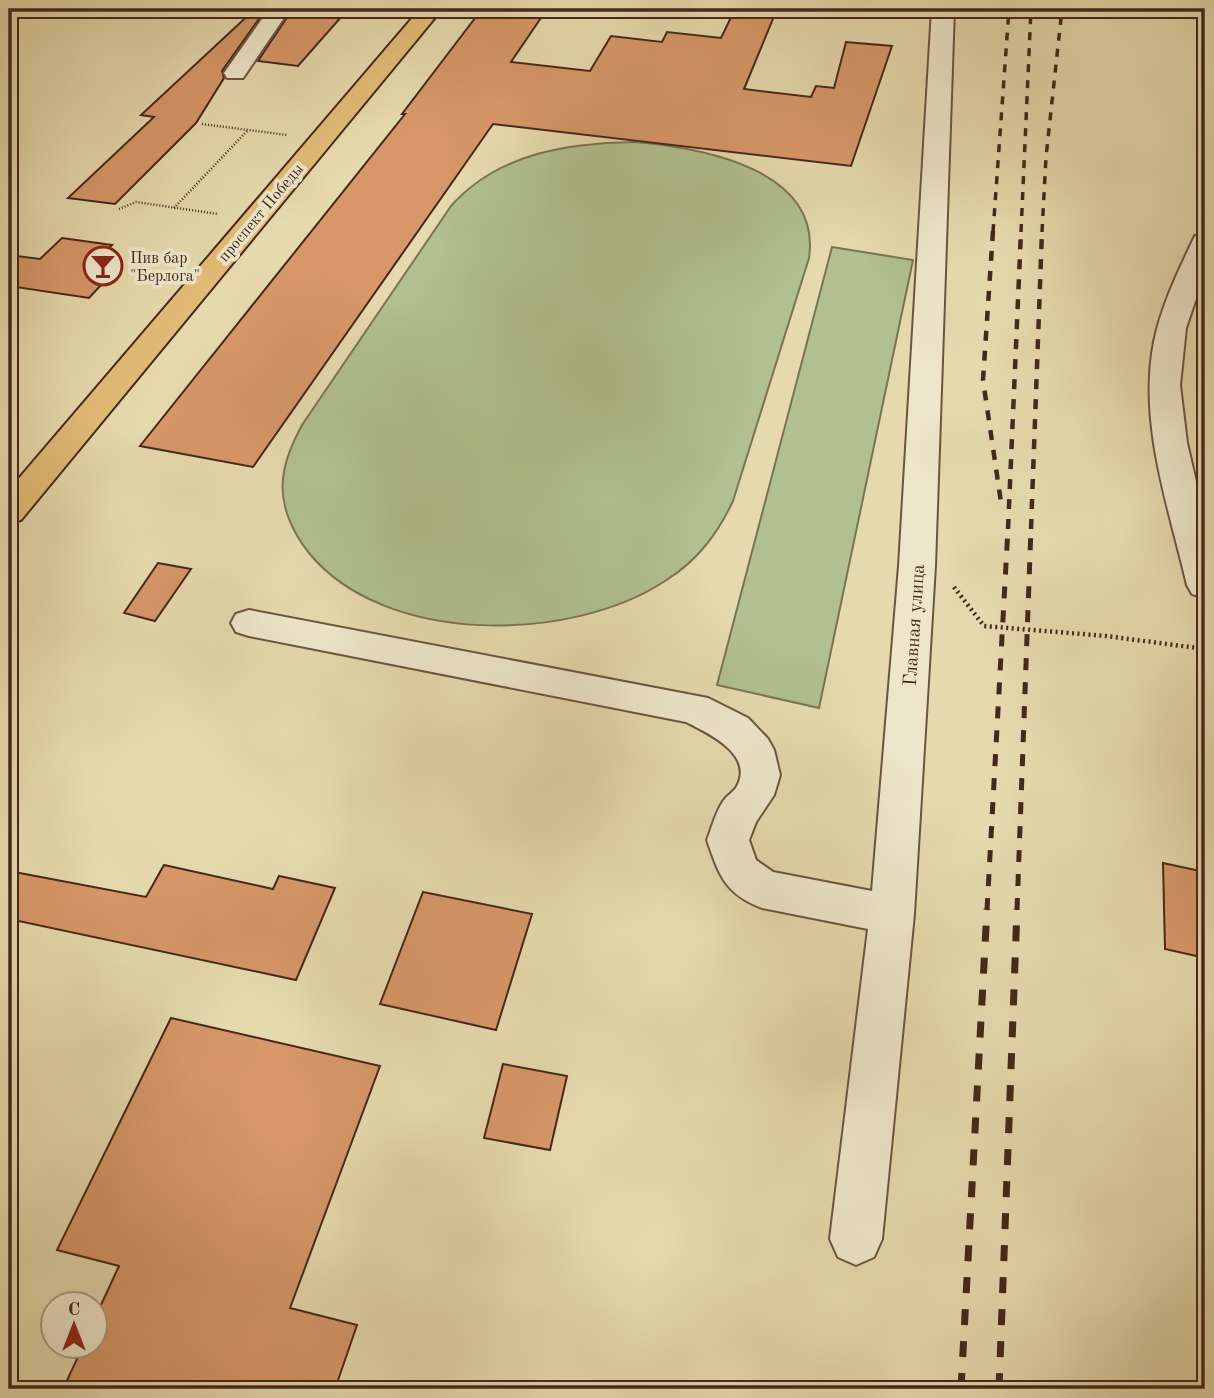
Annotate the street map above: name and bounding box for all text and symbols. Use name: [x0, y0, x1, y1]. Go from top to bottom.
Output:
street label: проспект Победы: [216, 161, 307, 265]
bar icon: Пив бар "Берлога": [82, 245, 124, 287]
place label: Пив бар "Берлога": [130, 251, 200, 285]
street label: Главная улица: [902, 563, 929, 687]
north arrow: [38, 1290, 108, 1360]
text: С: [68, 1301, 80, 1320]

